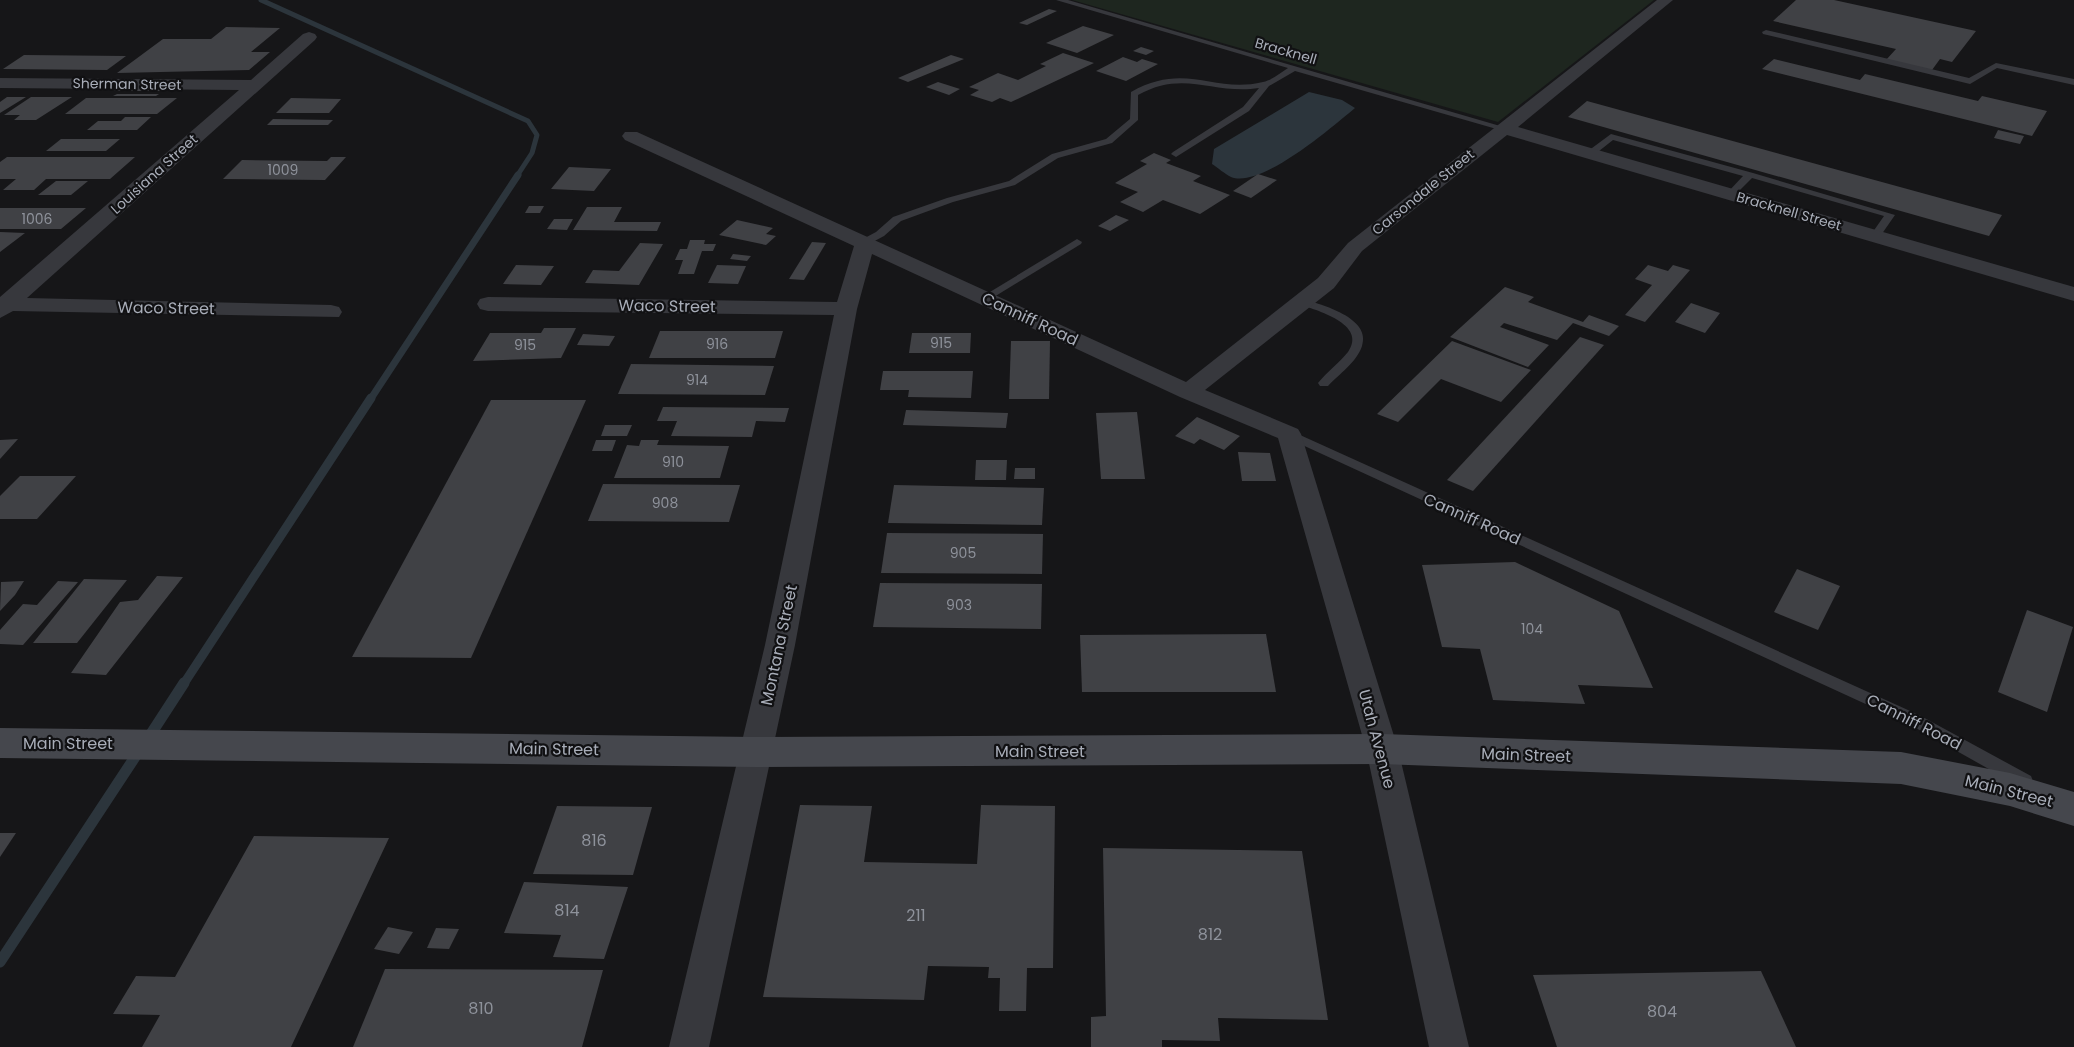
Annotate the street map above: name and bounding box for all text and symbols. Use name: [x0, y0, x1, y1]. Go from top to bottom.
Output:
street label: Bracknell: [1253, 33, 1319, 69]
street label: Sherman Street: [73, 73, 181, 95]
street label: Louisiana Street: [106, 129, 202, 219]
street label: Carsondale Street: [1368, 144, 1478, 240]
house number: 1009: [268, 160, 298, 180]
street label: Bracknell Street: [1734, 186, 1844, 236]
house number: 1006: [22, 209, 53, 229]
street label: Canniff Road: [978, 287, 1082, 351]
street label: Waco Street: [618, 294, 716, 318]
street label: Waco Street: [117, 296, 215, 320]
house number: 915: [930, 333, 952, 353]
house number: 916: [706, 334, 728, 354]
house number: 915: [514, 335, 536, 355]
house number: 914: [686, 370, 708, 390]
house number: 910: [662, 452, 684, 472]
street label: Canniff Road: [1420, 487, 1524, 551]
house number: 908: [652, 493, 678, 513]
house number: 905: [950, 543, 976, 563]
street label: Montana Street: [755, 582, 803, 708]
house number: 903: [946, 595, 972, 615]
house number: 104: [1521, 619, 1543, 639]
street label: Utah Avenue: [1353, 687, 1401, 791]
street label: Canniff Road: [1862, 688, 1966, 756]
street label: Main Street: [23, 732, 113, 755]
street label: Main Street: [509, 737, 599, 761]
street label: Main Street: [995, 740, 1085, 763]
street label: Main Street: [1481, 742, 1571, 768]
street label: Main Street: [1963, 769, 2056, 813]
house number: 816: [581, 829, 607, 852]
house number: 814: [554, 899, 580, 922]
house number: 211: [906, 904, 926, 927]
house number: 812: [1198, 923, 1222, 946]
house number: 810: [468, 997, 494, 1020]
house number: 804: [1647, 1000, 1677, 1023]

